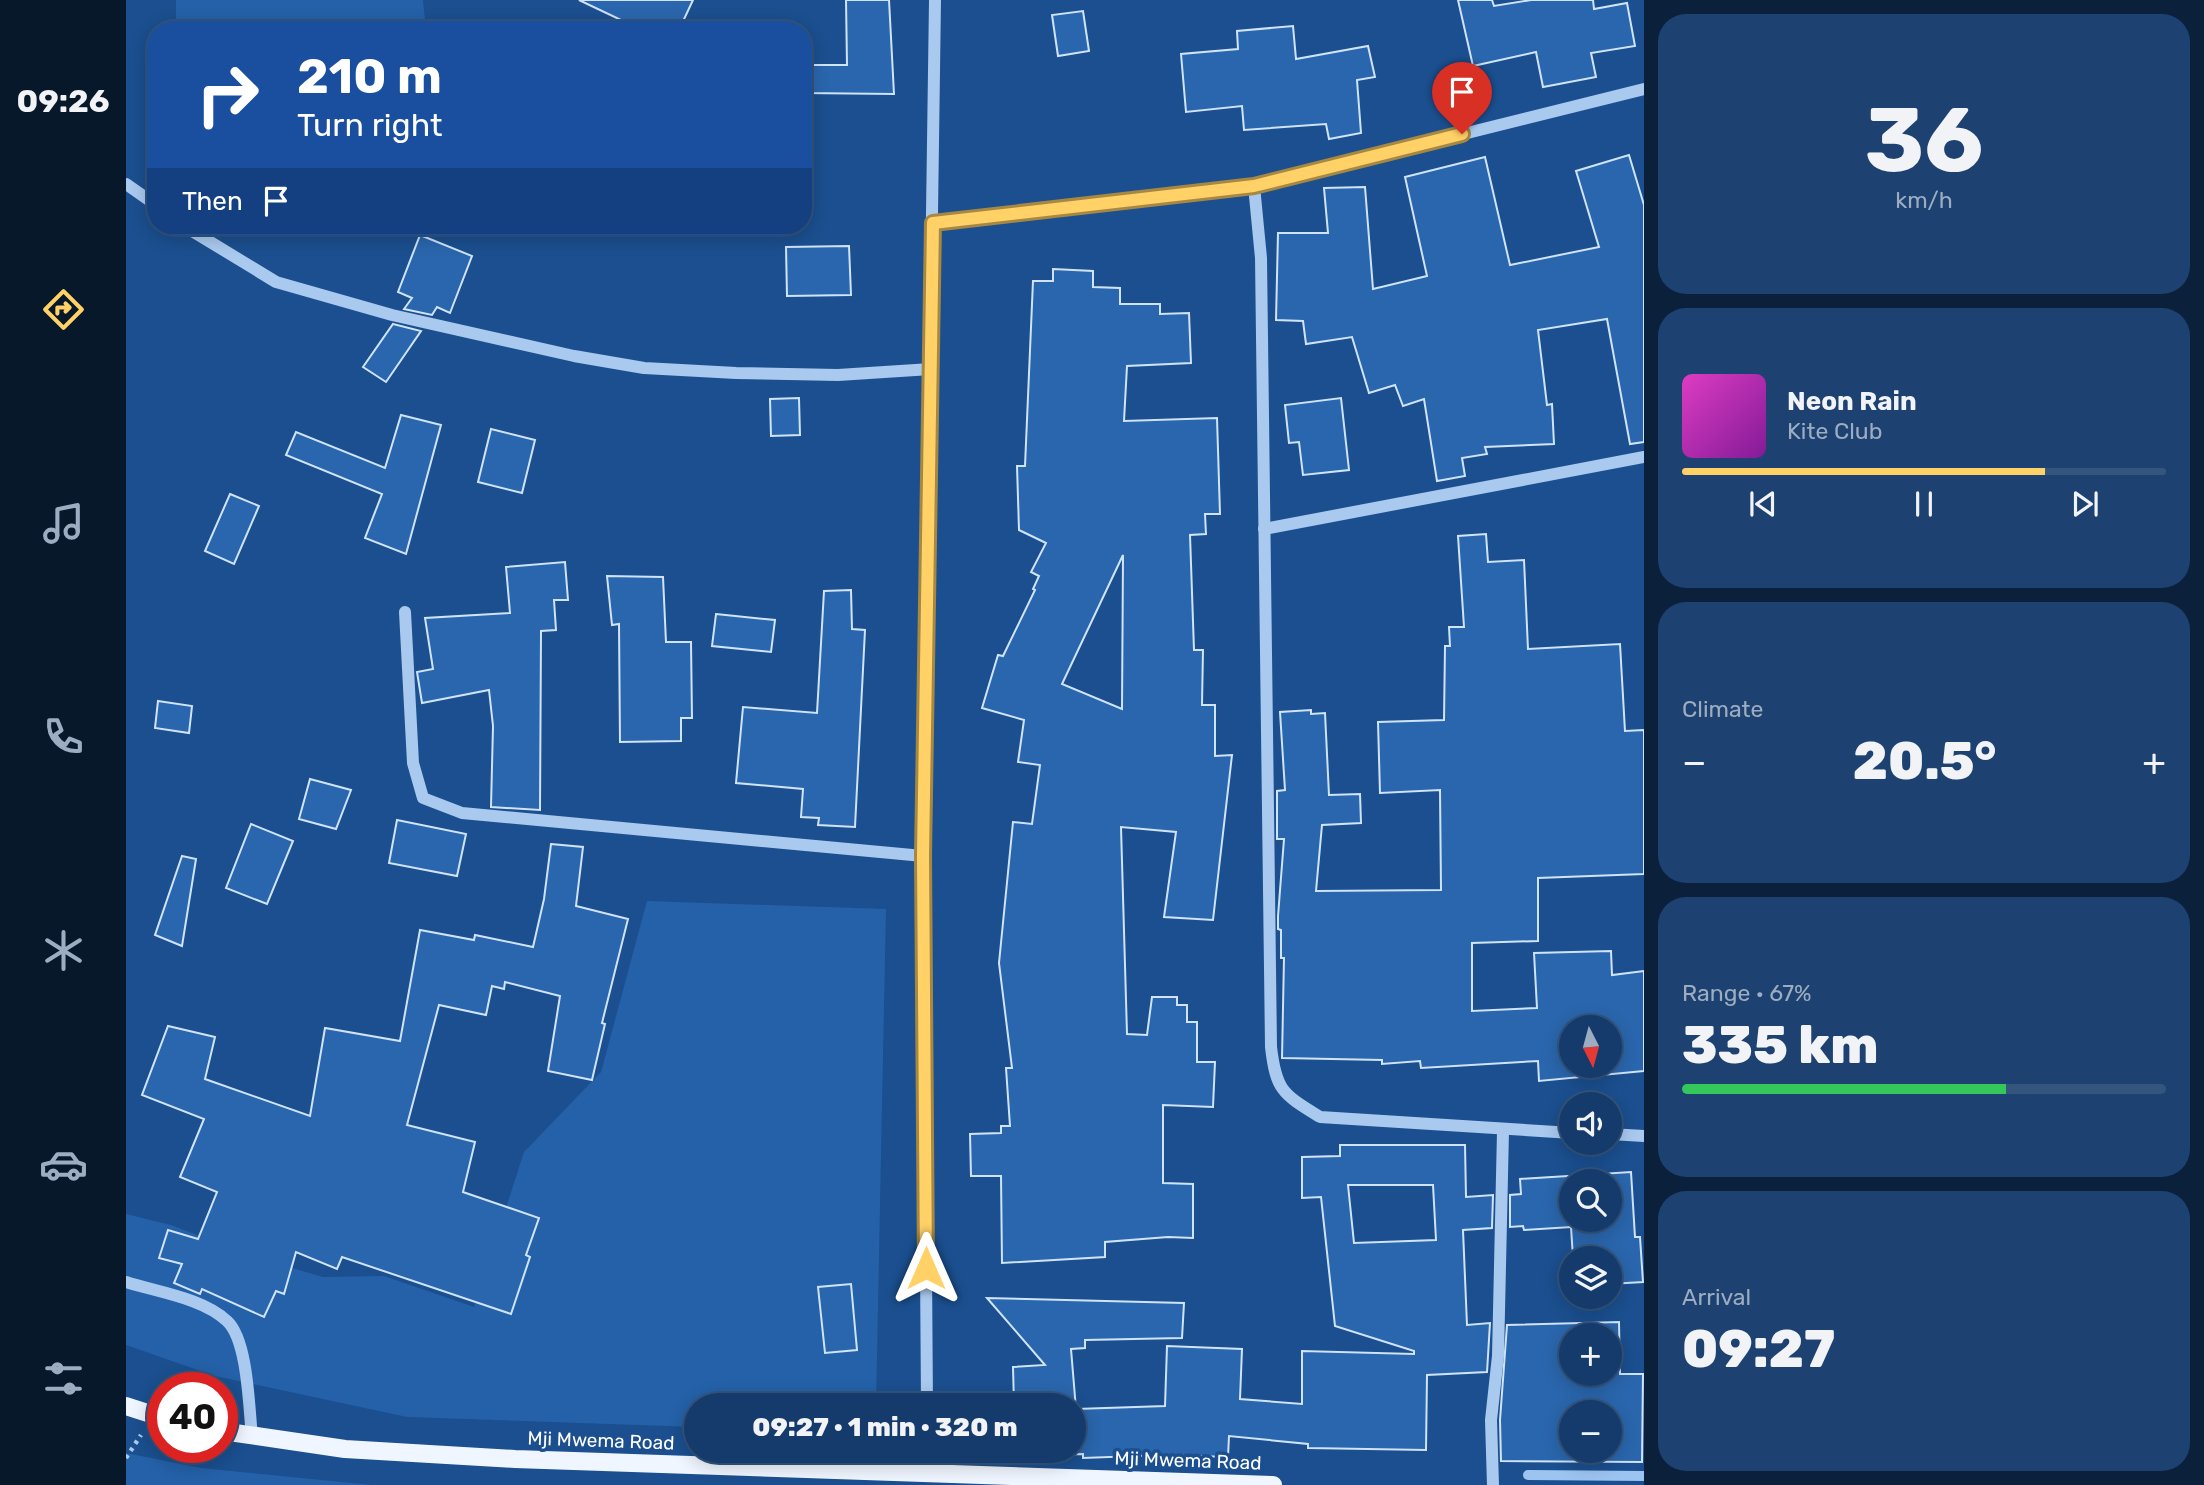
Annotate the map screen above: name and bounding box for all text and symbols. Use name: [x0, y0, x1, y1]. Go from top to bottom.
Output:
text: 210 m: [297, 47, 442, 105]
icon: right: [182, 49, 273, 140]
pin: [1432, 62, 1492, 134]
icon: arrive: [1443, 73, 1481, 111]
text: 09:26: [16, 82, 110, 120]
text: 36: [1864, 86, 1984, 194]
text: Turn right: [297, 106, 442, 144]
icon: arrive: [257, 182, 295, 220]
text: Then: [182, 186, 243, 217]
text: km/h: [1895, 186, 1953, 214]
icon: directions: [39, 285, 88, 334]
text: Neon Rain: [1787, 386, 1917, 417]
text: Kite Club: [1787, 417, 1882, 445]
icon: previous: [1744, 485, 1782, 523]
icon: pause: [1905, 485, 1943, 523]
icon: next: [2066, 485, 2104, 523]
icon: music: [39, 499, 88, 548]
text: Climate: [1682, 695, 1763, 723]
icon: phone: [39, 712, 88, 761]
text: 20.5°: [1853, 730, 1996, 792]
text: −: [1682, 739, 1707, 785]
text: +: [2142, 739, 2166, 785]
icon: climate: [39, 926, 88, 975]
text: Range · 67%: [1682, 979, 1812, 1007]
text: 335 km: [1682, 1014, 1878, 1076]
north arrow: [1559, 1015, 1622, 1078]
map controls: [1559, 1015, 1622, 1463]
button: sound: [1559, 1092, 1622, 1155]
icon: car: [39, 1140, 88, 1189]
button: search: [1559, 1169, 1622, 1232]
position arrow: [889, 1231, 963, 1305]
button: layers: [1559, 1246, 1622, 1309]
text: Arrival: [1682, 1283, 1751, 1311]
text: 09:27: [1682, 1318, 1835, 1380]
button: +: [1559, 1323, 1622, 1386]
icon: filters: [39, 1354, 88, 1403]
speed limit sign: 40: [147, 1372, 238, 1463]
button: −: [1559, 1400, 1622, 1463]
text: 09:27 · 1 min · 320 m: [752, 1412, 1018, 1443]
street label: Mji Mwema Road: [527, 1426, 675, 1455]
street label: Mji Mwema Road: [1114, 1446, 1262, 1475]

